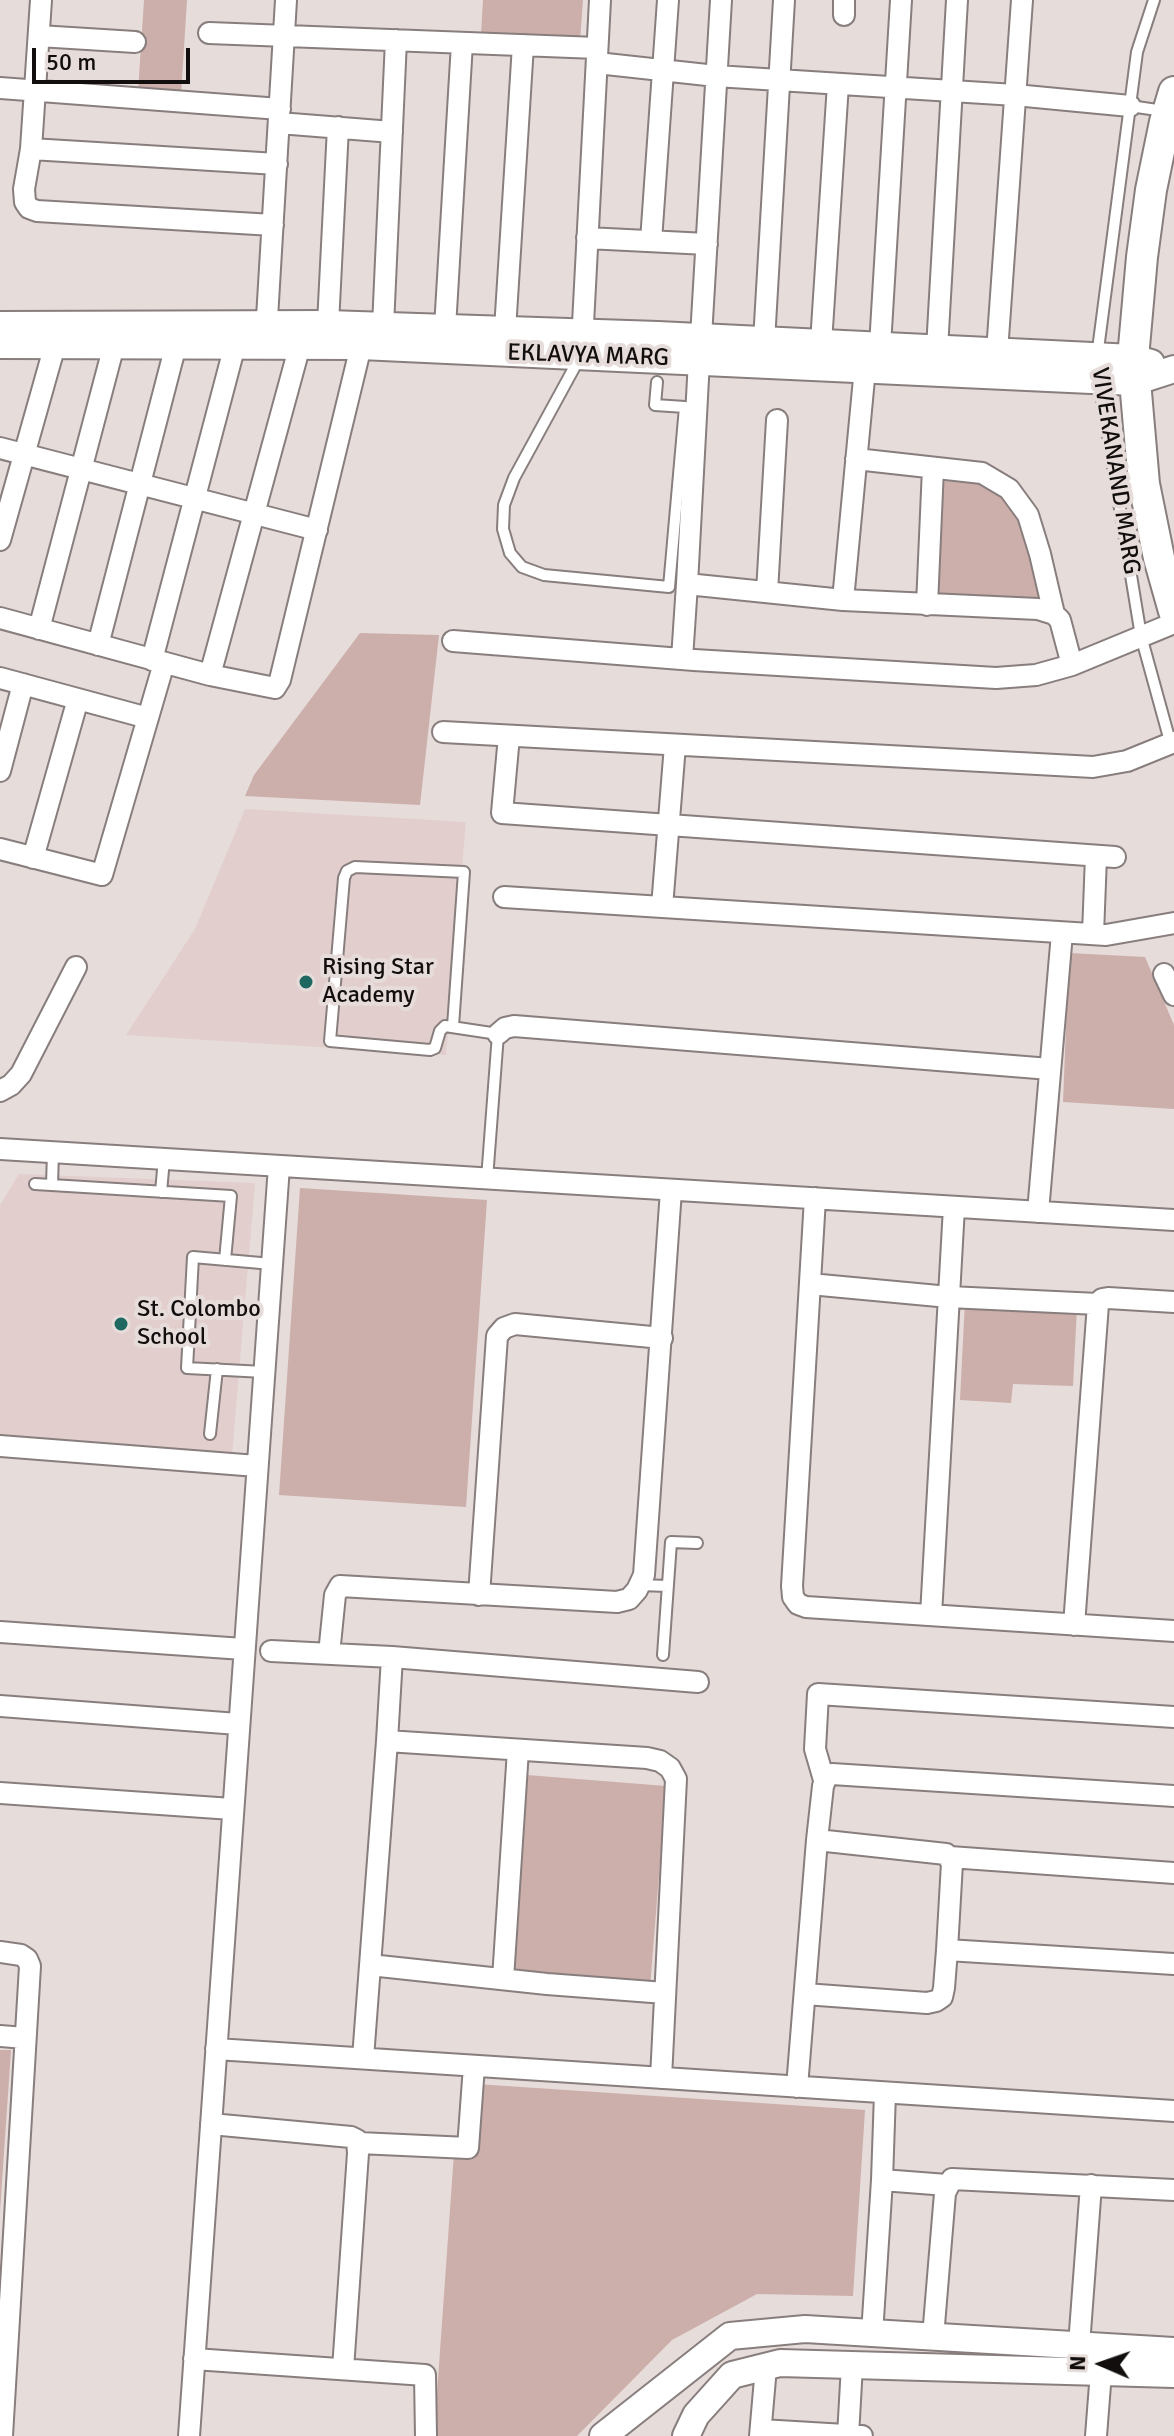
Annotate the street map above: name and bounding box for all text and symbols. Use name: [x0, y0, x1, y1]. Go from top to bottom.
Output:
scale bar: [36, 32, 194, 82]
text: 50 m: [46, 47, 96, 77]
street label: EKLAVYA MARG: [507, 339, 669, 373]
street label: VIVEKANAND MARG: [1084, 366, 1146, 576]
place label: Rising Star Academy: [322, 954, 434, 1010]
marker: Rising Star Academy: [297, 973, 315, 991]
place label: St. Colombo School: [137, 1296, 261, 1352]
marker: St. Colombo School: [112, 1315, 130, 1333]
north arrow: [1062, 2324, 1142, 2404]
text: N: [1064, 2355, 1091, 2371]

